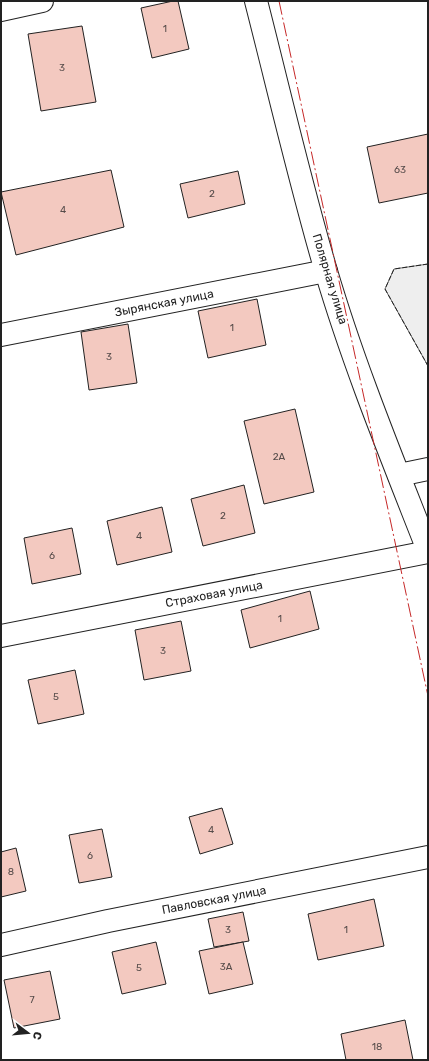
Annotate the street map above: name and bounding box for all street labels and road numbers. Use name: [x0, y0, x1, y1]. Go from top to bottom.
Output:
street label: Полярная улица: [310, 232, 350, 326]
street label: Зырянская улица: [113, 287, 215, 319]
street label: Страховая улица: [164, 578, 264, 610]
street label: Павловская улица: [161, 883, 267, 917]

